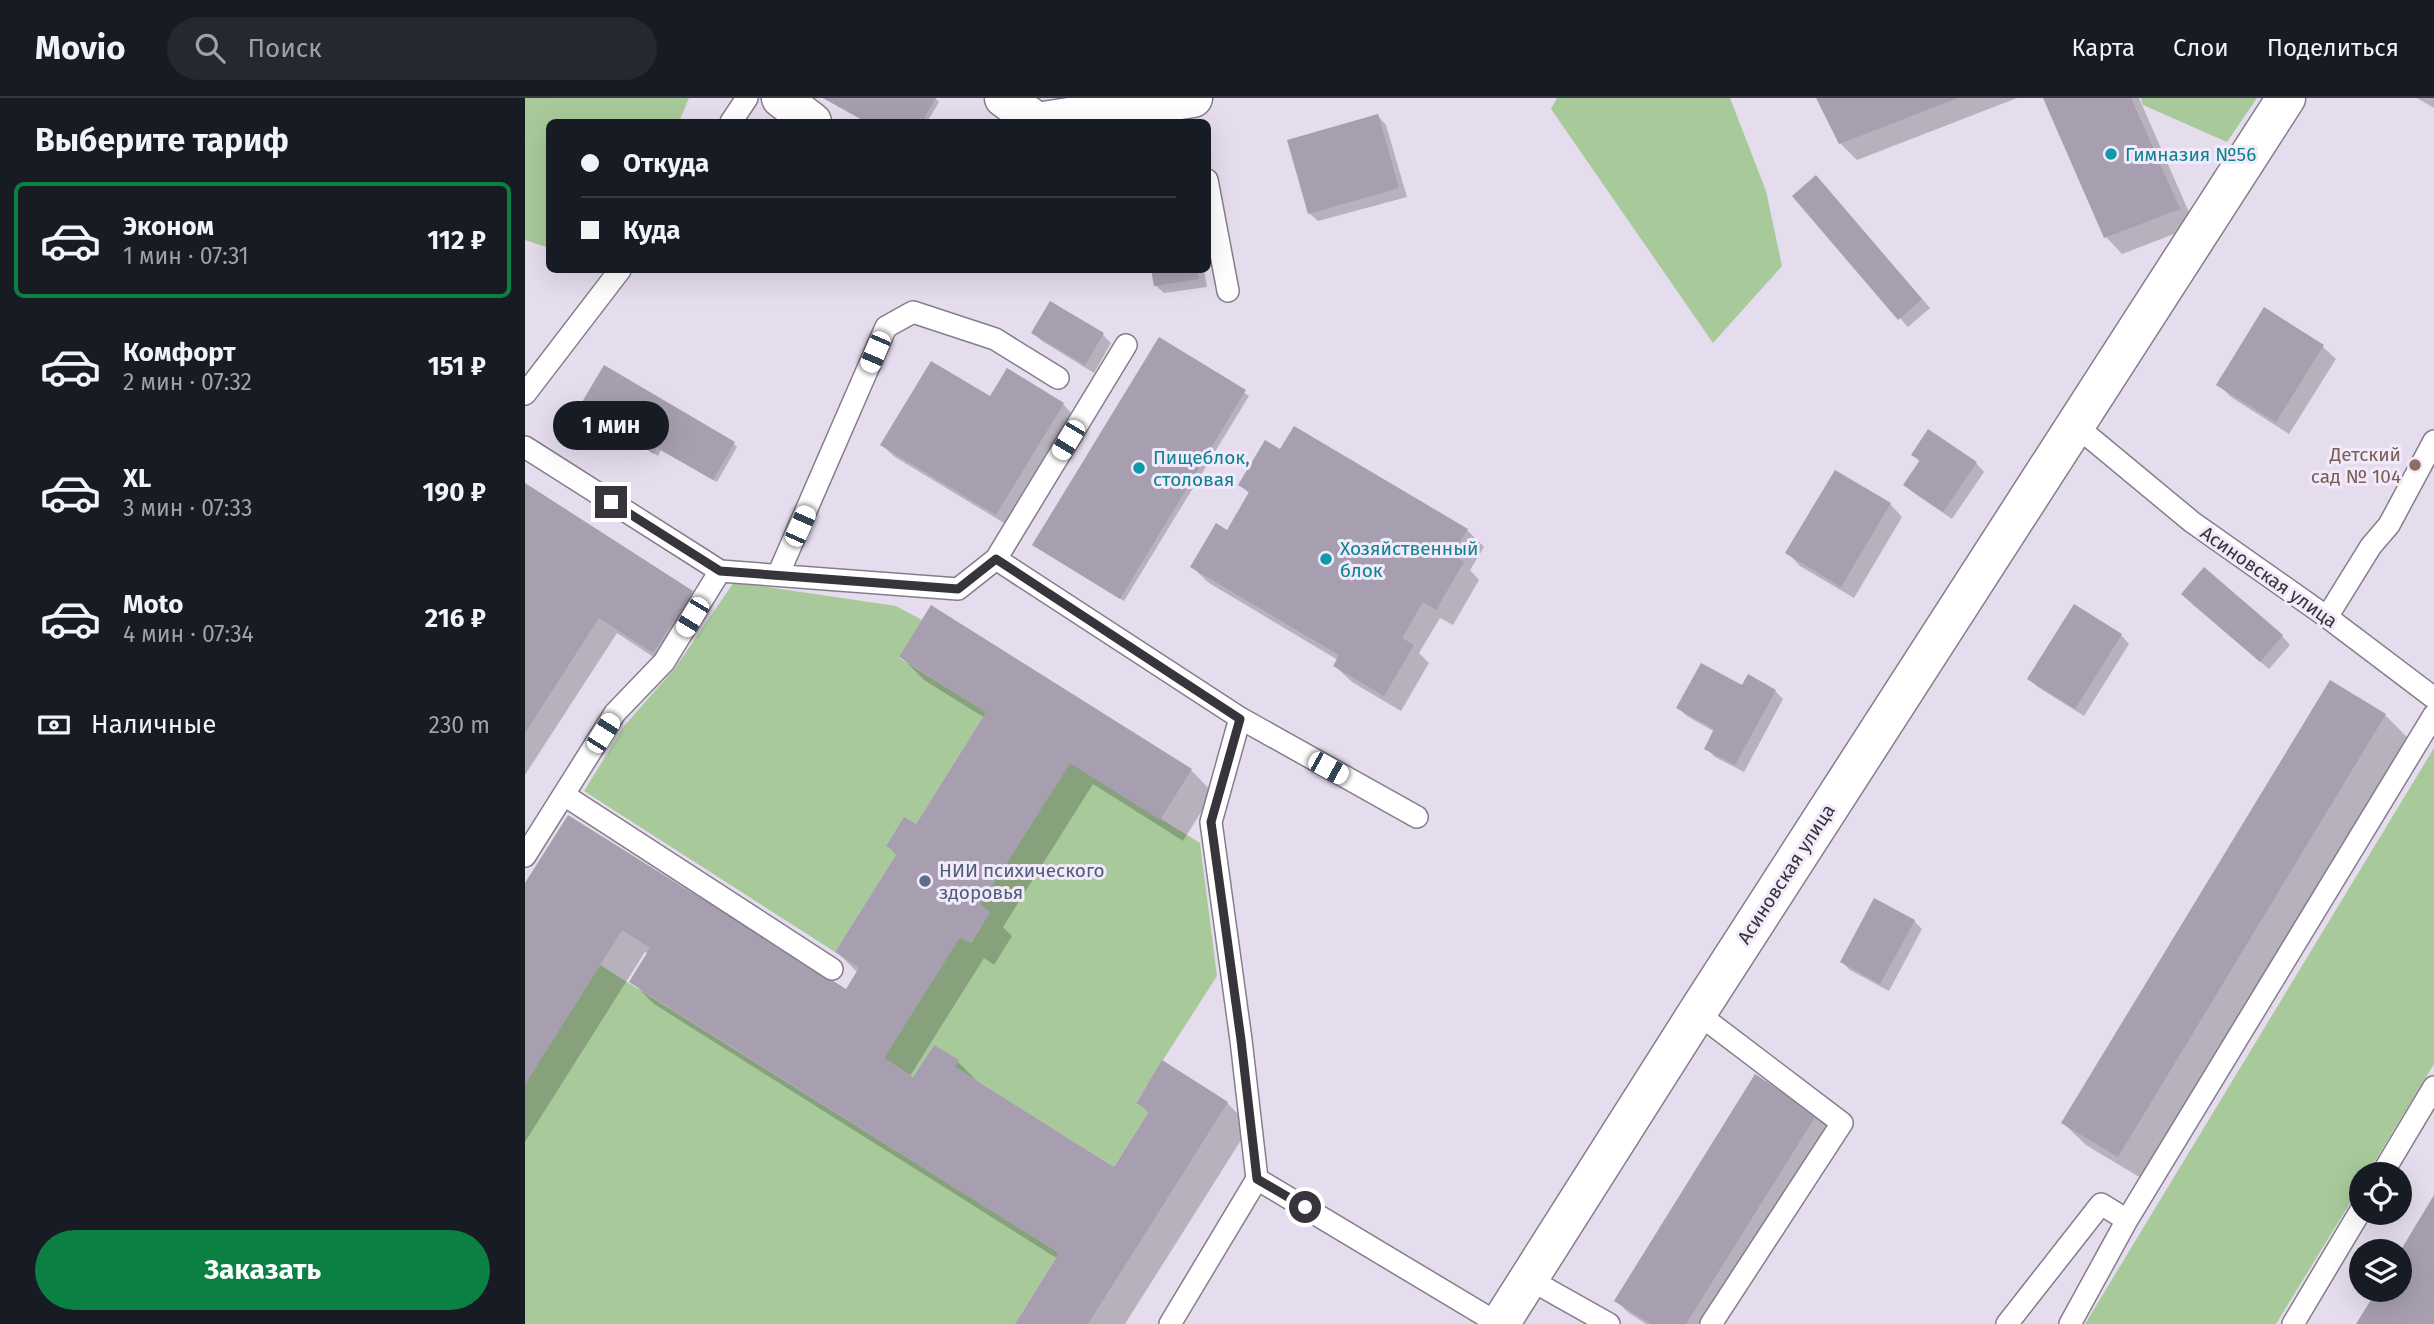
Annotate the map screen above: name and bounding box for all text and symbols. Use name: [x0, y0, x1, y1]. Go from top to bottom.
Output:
search box: [167, 17, 657, 80]
text: Movio: [35, 28, 125, 68]
icon: search: [191, 29, 229, 67]
text: Поиск: [247, 33, 322, 64]
text: Карта: [2071, 34, 2135, 62]
text: Слои: [2173, 34, 2229, 62]
text: Поделиться: [2267, 34, 2399, 62]
text: Выберите тариф: [35, 121, 289, 159]
place label: Гимназия №56: [2125, 143, 2256, 166]
marker: Гимназия №56: [2103, 146, 2119, 162]
text: Откуда: [623, 148, 709, 179]
icon: car: [39, 209, 102, 272]
text: Эконом: [123, 211, 214, 242]
text: Куда: [623, 215, 681, 246]
text: 112 ₽: [427, 225, 486, 256]
text: 1 мин · 07:31: [123, 242, 249, 270]
car: [858, 329, 893, 375]
icon: car: [39, 335, 102, 398]
text: Комфорт: [123, 337, 236, 368]
text: 151 ₽: [428, 351, 486, 382]
text: 2 мин · 07:32: [123, 368, 252, 396]
callout: 1 мин: [553, 400, 669, 450]
text: 1 мин: [582, 411, 640, 439]
car: [1049, 417, 1088, 463]
place label: Детский сад № 104: [2311, 443, 2401, 488]
place label: Пищеблок, столовая: [1153, 446, 1250, 491]
marker: Детский сад № 104: [2407, 457, 2423, 473]
marker: Пищеблок, столовая: [1131, 460, 1147, 476]
icon: car: [39, 461, 102, 524]
text: XL: [123, 463, 151, 494]
text: 190 ₽: [423, 477, 486, 508]
route end: [595, 486, 627, 518]
text: 3 мин · 07:33: [123, 494, 252, 522]
car: [782, 503, 819, 549]
street label: Асиновская улица: [2196, 521, 2342, 633]
place label: Хозяйственный блок: [1340, 537, 1478, 582]
marker: Хозяйственный блок: [1318, 551, 1334, 567]
icon: car: [39, 587, 102, 650]
text: Moto: [123, 589, 183, 620]
car: [673, 594, 712, 640]
text: 216 ₽: [425, 603, 486, 634]
text: 4 мин · 07:34: [123, 620, 254, 648]
icon: cash: [35, 706, 73, 744]
text: Наличные: [91, 709, 216, 740]
car: [583, 710, 624, 756]
text: 230 m: [429, 711, 490, 739]
car: [1305, 749, 1352, 787]
street label: Асиновская улица: [1732, 800, 1840, 948]
place label: НИИ психического здоровья: [939, 859, 1105, 904]
marker: НИИ психического здоровья: [917, 873, 933, 889]
map controls: [2349, 1162, 2412, 1302]
button: locate: [2349, 1162, 2412, 1225]
route start: [1289, 1191, 1321, 1223]
button: Заказать: [35, 1230, 490, 1310]
button: layers: [2349, 1239, 2412, 1302]

